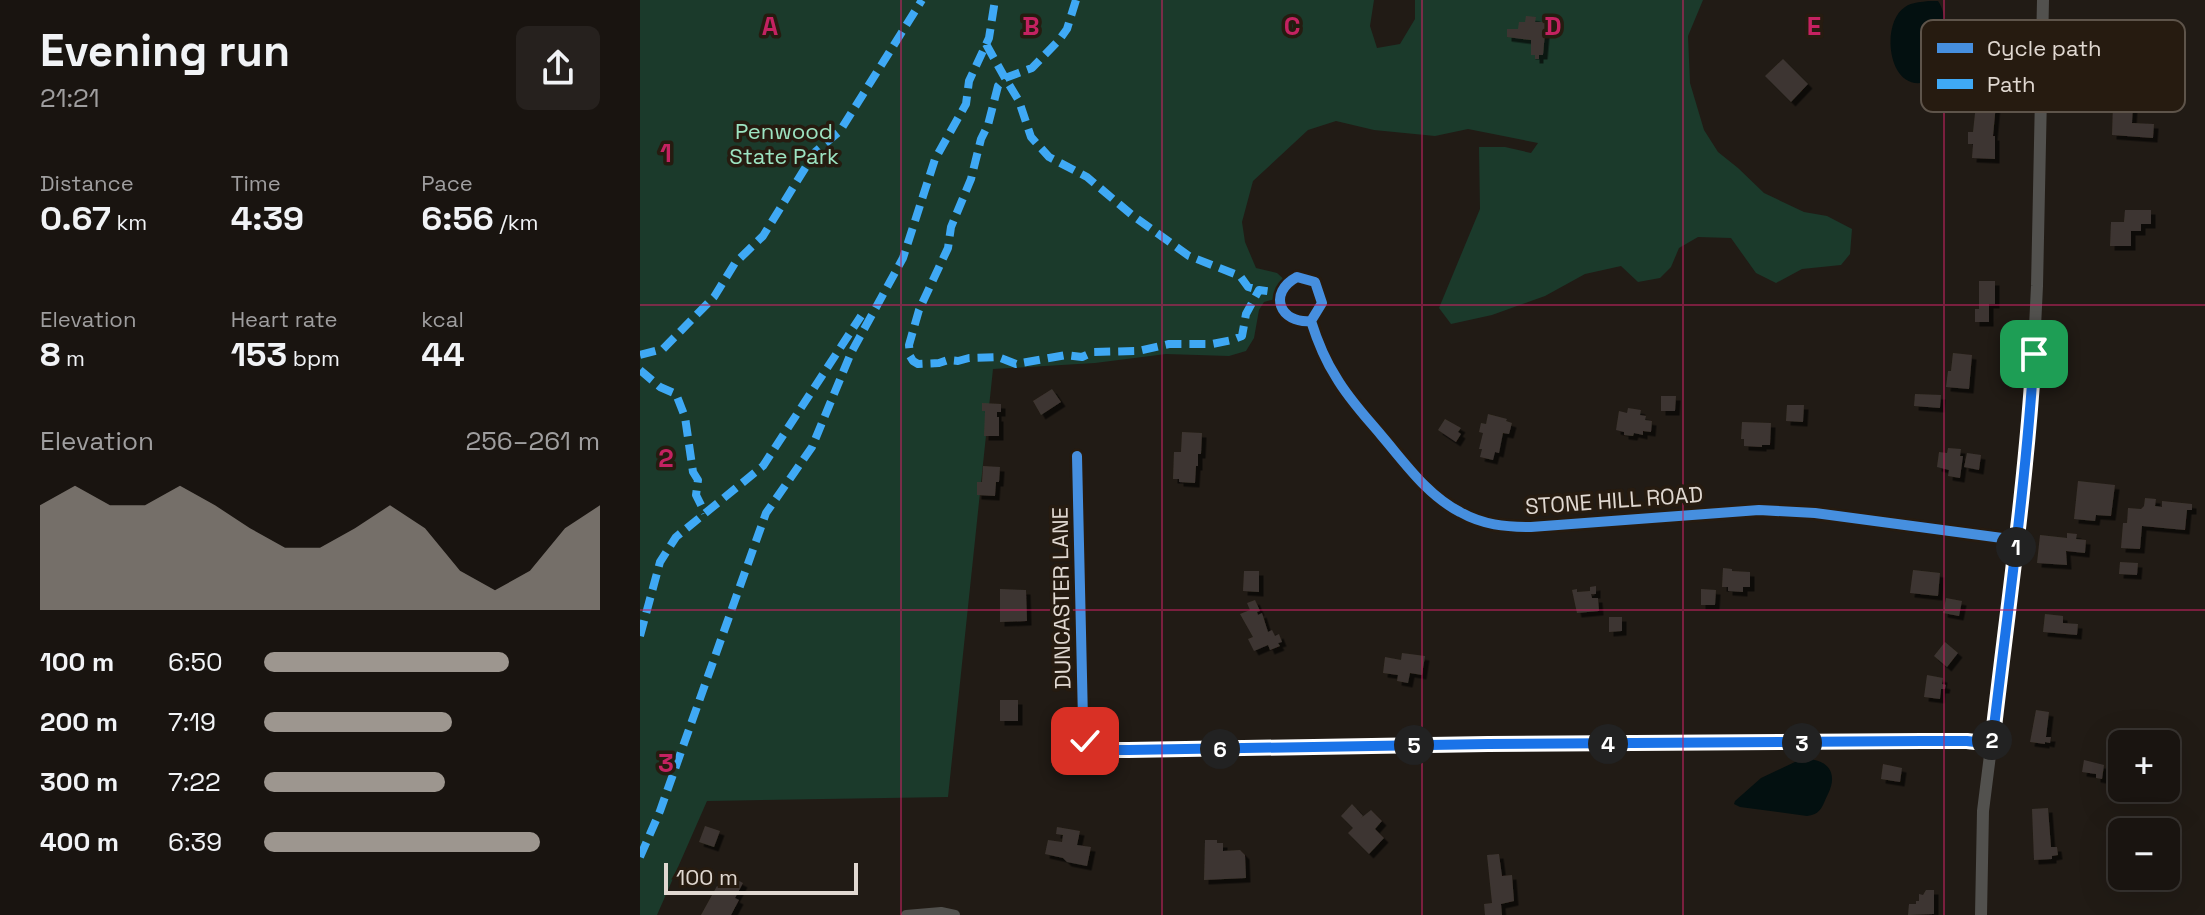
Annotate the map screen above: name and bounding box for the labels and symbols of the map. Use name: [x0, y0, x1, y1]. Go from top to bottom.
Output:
text: A: [762, 9, 779, 43]
text: B: [1022, 9, 1040, 43]
text: C: [1284, 9, 1300, 43]
text: D: [1544, 9, 1562, 43]
text: E: [1807, 9, 1821, 43]
legend: [1921, 20, 2185, 112]
text: Cycle path: [1987, 34, 2102, 62]
text: Path: [1987, 70, 2036, 98]
park label: Penwood State Park: [729, 117, 839, 170]
text: 1: [660, 136, 672, 170]
pin: [2000, 320, 2068, 388]
text: 2: [658, 441, 674, 475]
street label: STONE HILL ROAD: [1524, 480, 1704, 520]
street label: DUNCASTER LANE: [1045, 507, 1077, 689]
pin: 1: [1996, 527, 2036, 567]
pin: [1051, 707, 1119, 775]
pin: 2: [1972, 720, 2012, 760]
pin: 3: [1782, 723, 1822, 763]
pin: 4: [1588, 724, 1628, 764]
pin: 5: [1394, 725, 1434, 765]
pin: 6: [1200, 729, 1240, 769]
text: 3: [658, 746, 674, 780]
scale bar: [664, 859, 858, 895]

